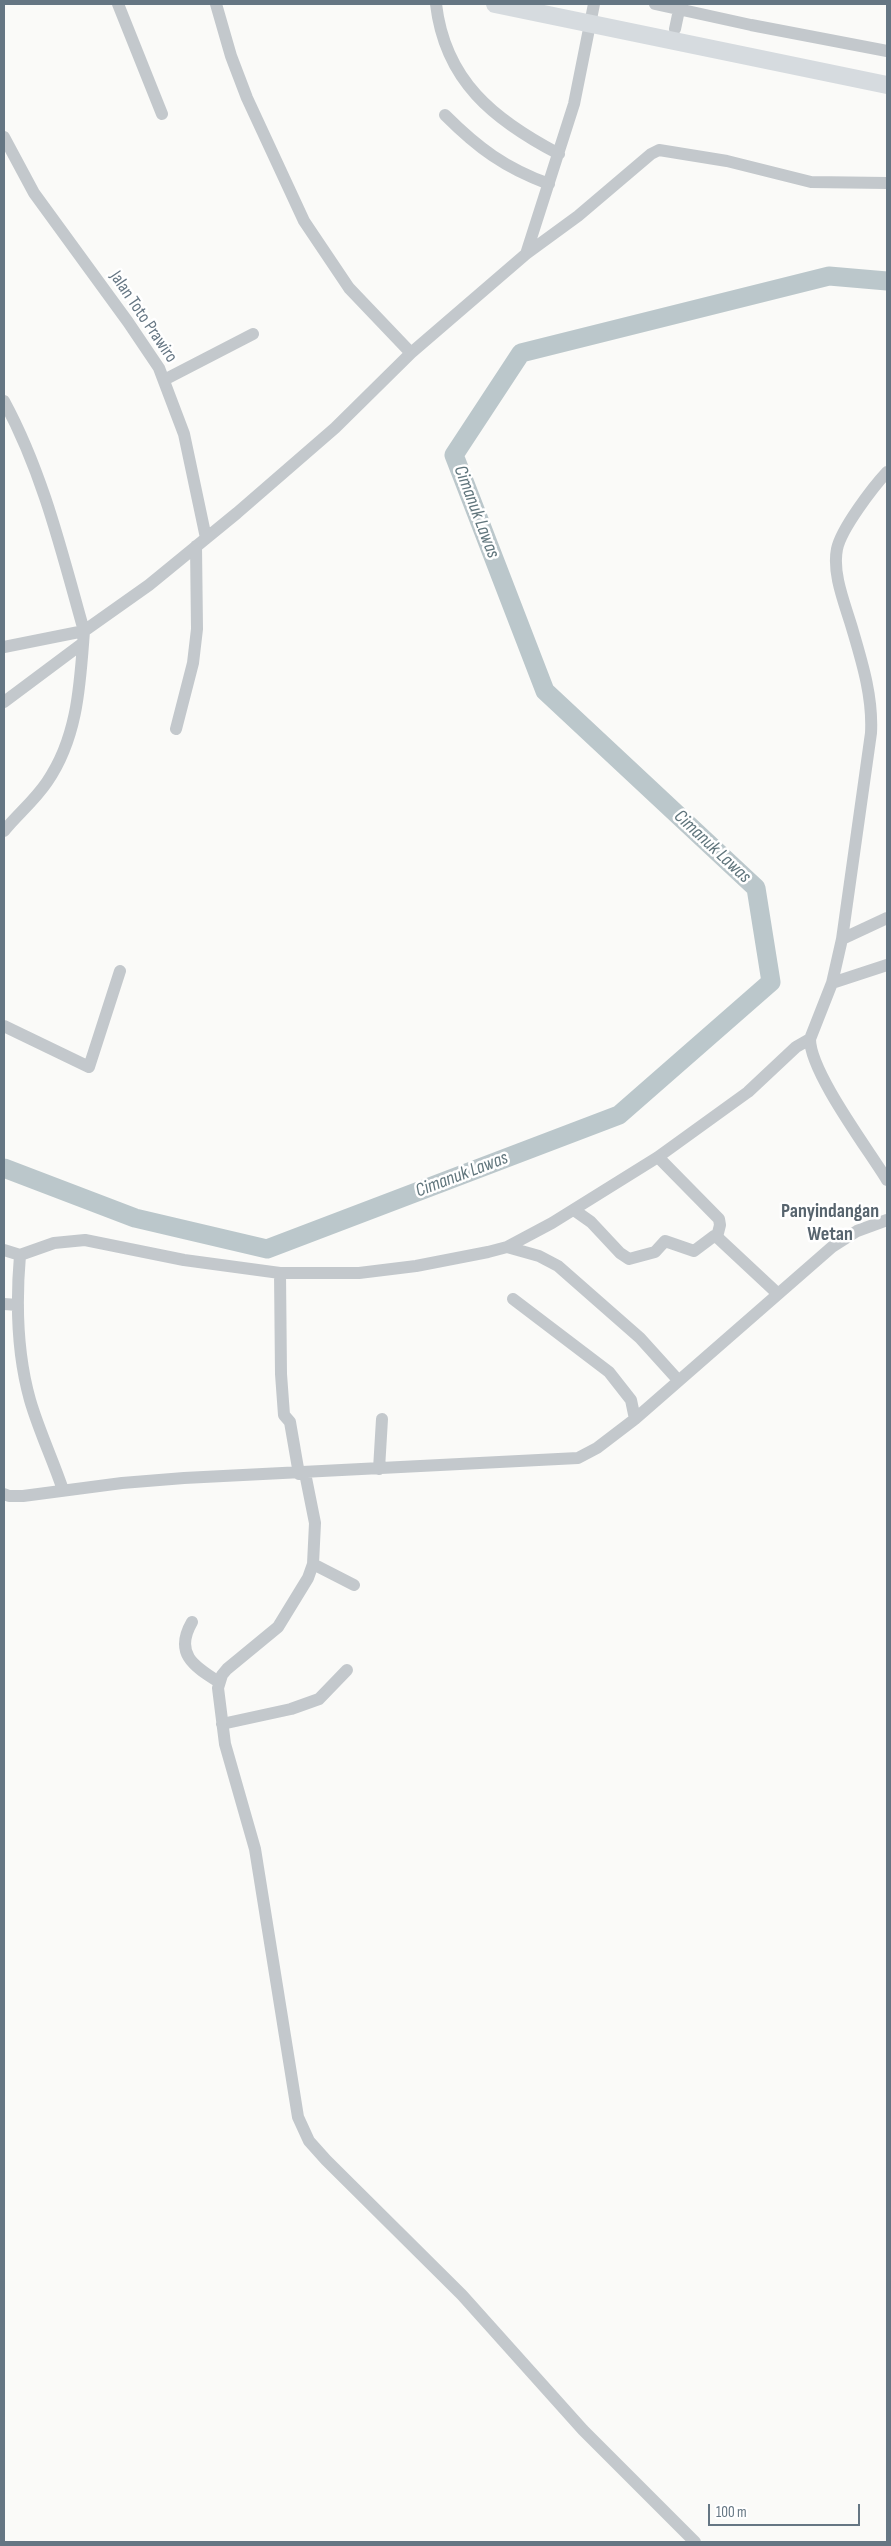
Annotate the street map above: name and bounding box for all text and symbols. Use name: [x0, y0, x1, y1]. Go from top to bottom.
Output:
street label: Jalan Toto Prawiro: [104, 267, 182, 367]
water label: Cimanuk Lawas: [448, 463, 504, 561]
water label: Cimanuk Lawas: [669, 806, 755, 888]
water label: Cimanuk Lawas: [413, 1147, 511, 1203]
district label: Panyindangan Wetan: [781, 1200, 879, 1247]
scale bar: [711, 2494, 864, 2526]
text: 100 m: [716, 2503, 747, 2522]

